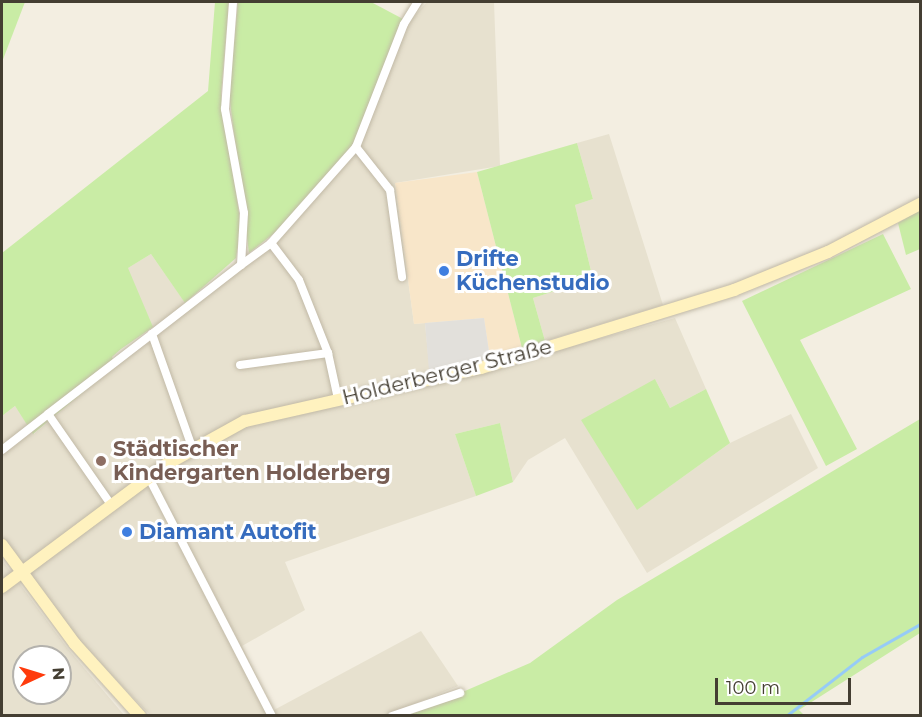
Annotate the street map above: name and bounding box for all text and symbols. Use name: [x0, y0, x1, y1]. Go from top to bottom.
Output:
place label: Drifte Küchenstudio: [456, 246, 610, 296]
marker: Drifte Küchenstudio: [437, 264, 451, 278]
street label: Holderberger Straße: [340, 334, 554, 410]
place label: Städtischer Kindergarten Holderberg: [113, 436, 391, 486]
marker: Städtischer Kindergarten Holderberg: [94, 454, 108, 468]
place label: Diamant Autofit: [139, 519, 317, 545]
marker: Diamant Autofit: [120, 525, 134, 539]
north arrow: [12, 645, 72, 705]
scale bar: [718, 666, 854, 704]
text: N: [49, 667, 68, 681]
text: 100 m: [726, 677, 780, 699]

